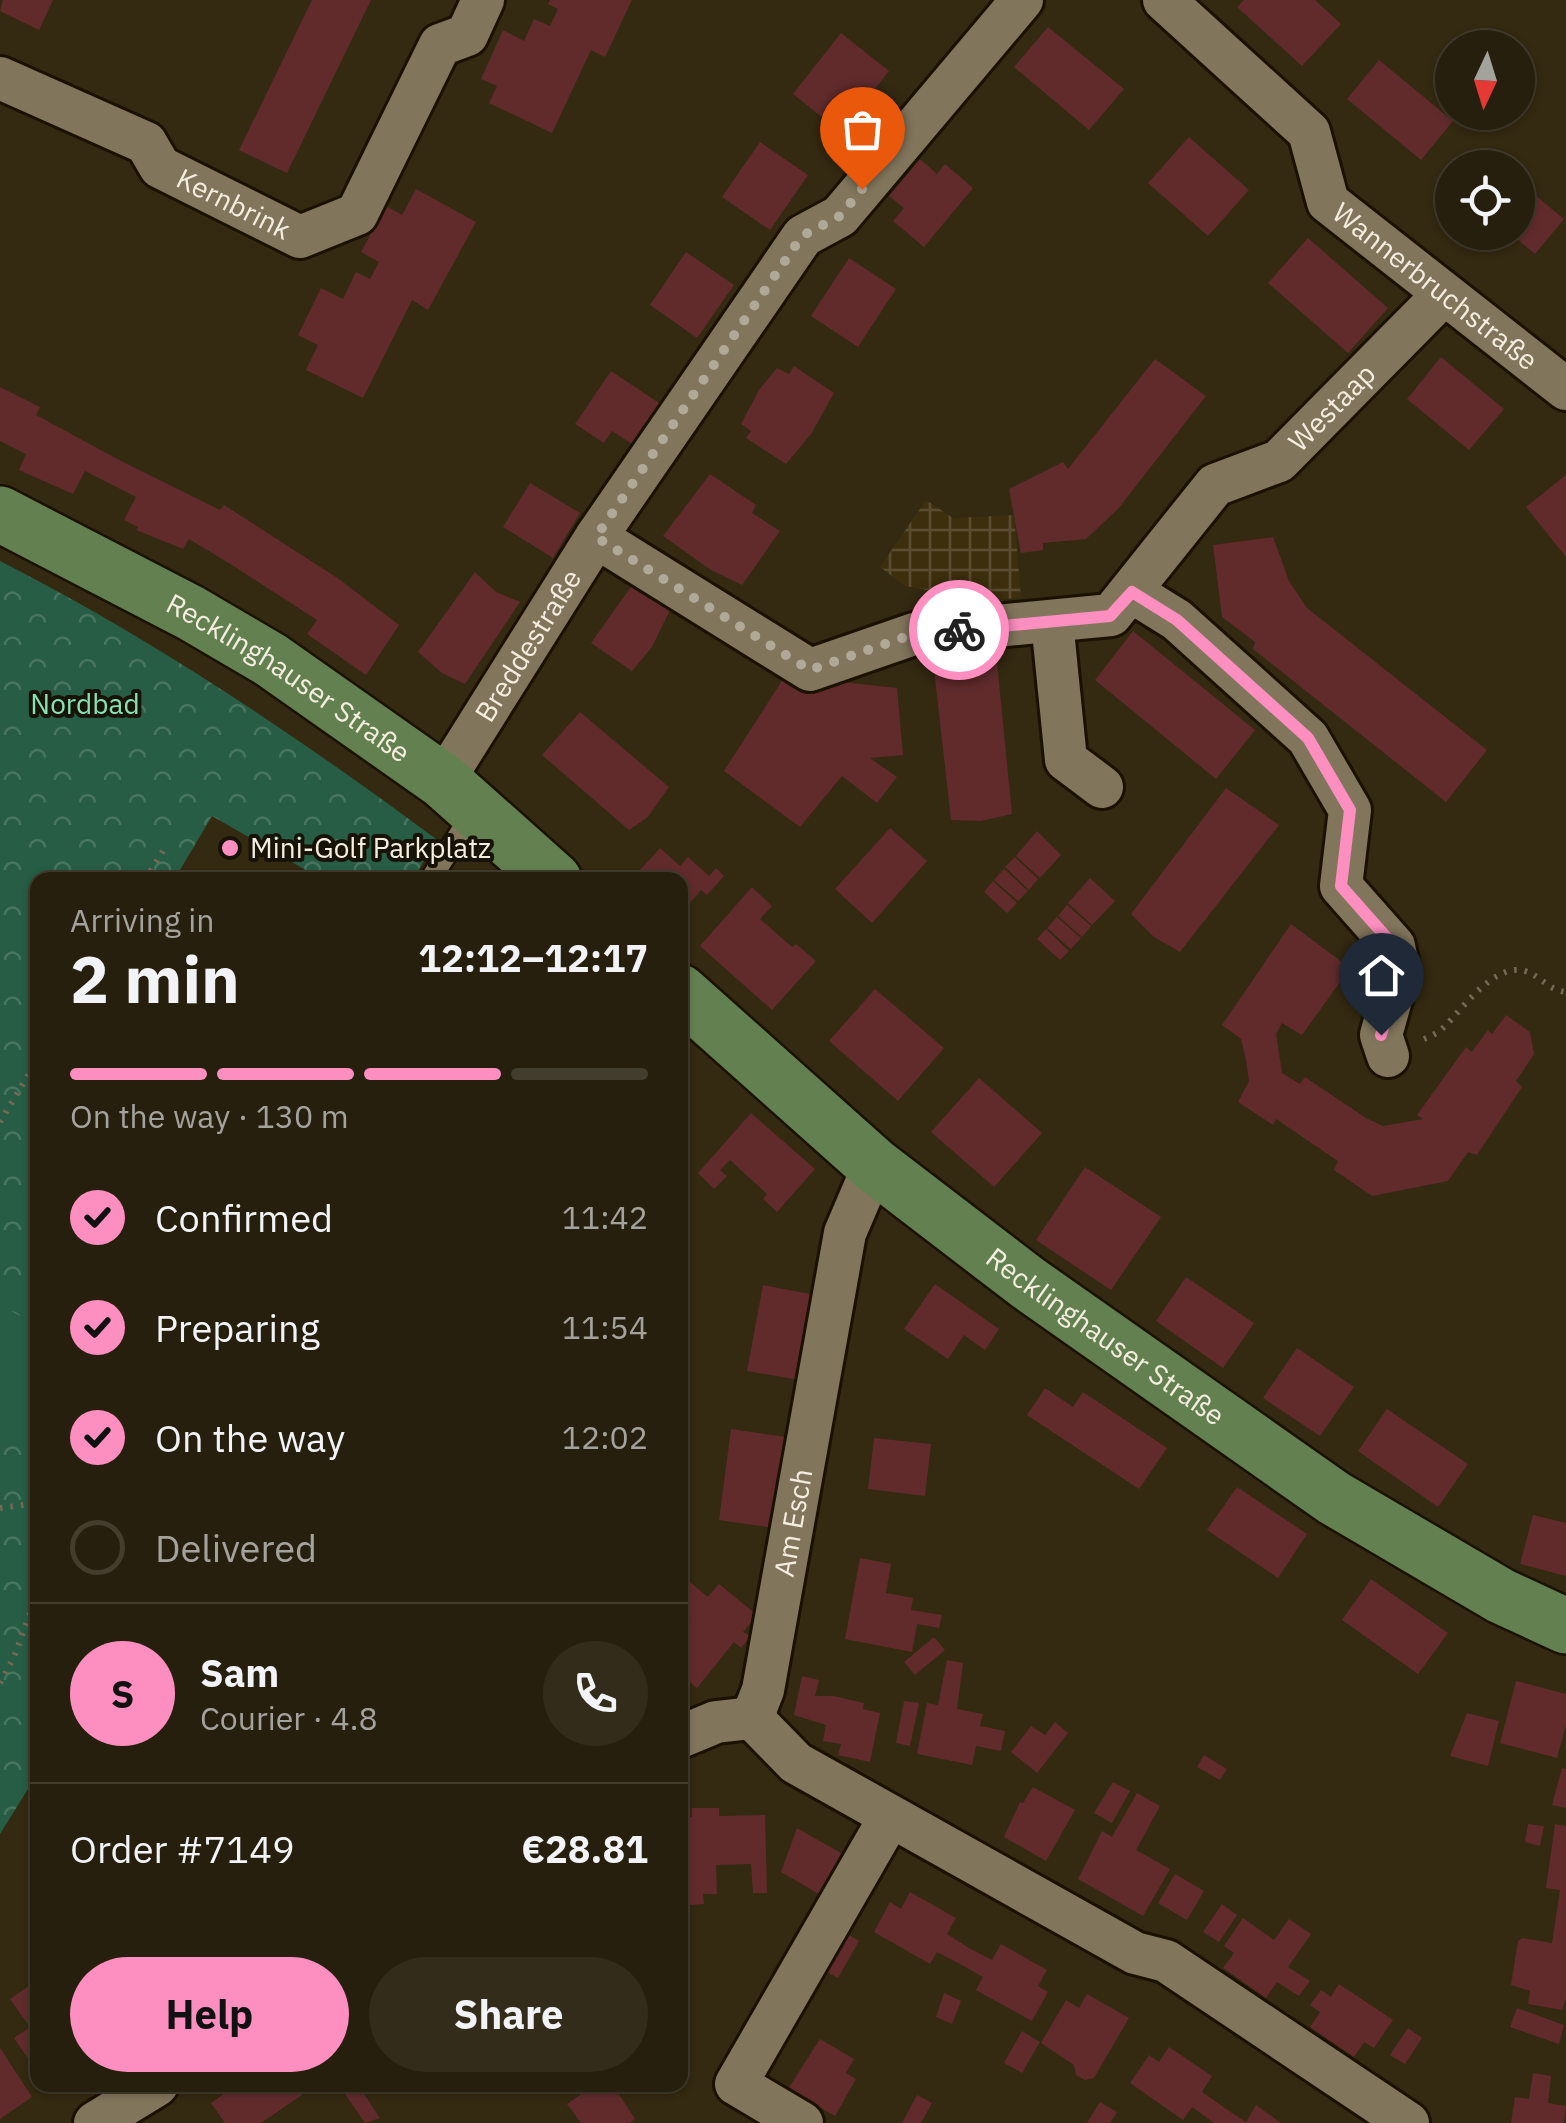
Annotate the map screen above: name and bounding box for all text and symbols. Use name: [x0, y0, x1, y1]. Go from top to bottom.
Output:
north arrow: [1435, 30, 1535, 130]
map controls: [1435, 30, 1535, 250]
pin: [820, 87, 905, 190]
icon: bag: [835, 102, 890, 157]
button: locate: [1435, 150, 1535, 250]
street label: Kernbrink: [171, 159, 297, 248]
street label: Wannerbruchstraße: [1325, 194, 1546, 378]
street label: Westaap: [1280, 355, 1383, 459]
street label: Breddestraße: [466, 562, 589, 728]
courier: [909, 580, 1009, 680]
street label: Recklinghauser Straße: [160, 584, 418, 770]
icon: bike: [932, 603, 987, 658]
park label: Nordbad: [30, 685, 140, 722]
place label: Mini-Golf Parkplatz: [250, 829, 491, 866]
marker: Mini-Golf Parkplatz: [219, 837, 241, 859]
text: Arriving in: [70, 899, 215, 941]
text: 12:12–12:17: [418, 933, 648, 982]
pin: [1339, 933, 1424, 1036]
text: 2 min: [70, 936, 240, 1021]
icon: home: [1354, 948, 1409, 1003]
text: On the way · 130 m: [70, 1095, 349, 1137]
icon: check: [70, 1190, 125, 1245]
text: Confirmed: [155, 1193, 333, 1242]
text: 11:42: [562, 1196, 648, 1238]
street label: Recklinghauser Straße: [979, 1239, 1232, 1434]
icon: check: [70, 1300, 125, 1355]
text: Preparing: [155, 1303, 320, 1352]
text: 11:54: [562, 1306, 648, 1348]
icon: check: [70, 1410, 125, 1465]
text: On the way: [155, 1413, 345, 1462]
text: 12:02: [562, 1416, 648, 1458]
street label: Am Esch: [765, 1466, 820, 1580]
text: Delivered: [155, 1523, 317, 1572]
button: phone: [543, 1641, 648, 1746]
text: Sam: [200, 1648, 279, 1697]
text: S: [111, 1669, 134, 1718]
text: Courier · 4.8: [200, 1697, 378, 1739]
text: Order #7149: [70, 1824, 295, 1873]
text: €28.81: [521, 1824, 648, 1873]
button: Help: [70, 1957, 349, 2072]
button: Share: [369, 1957, 648, 2072]

